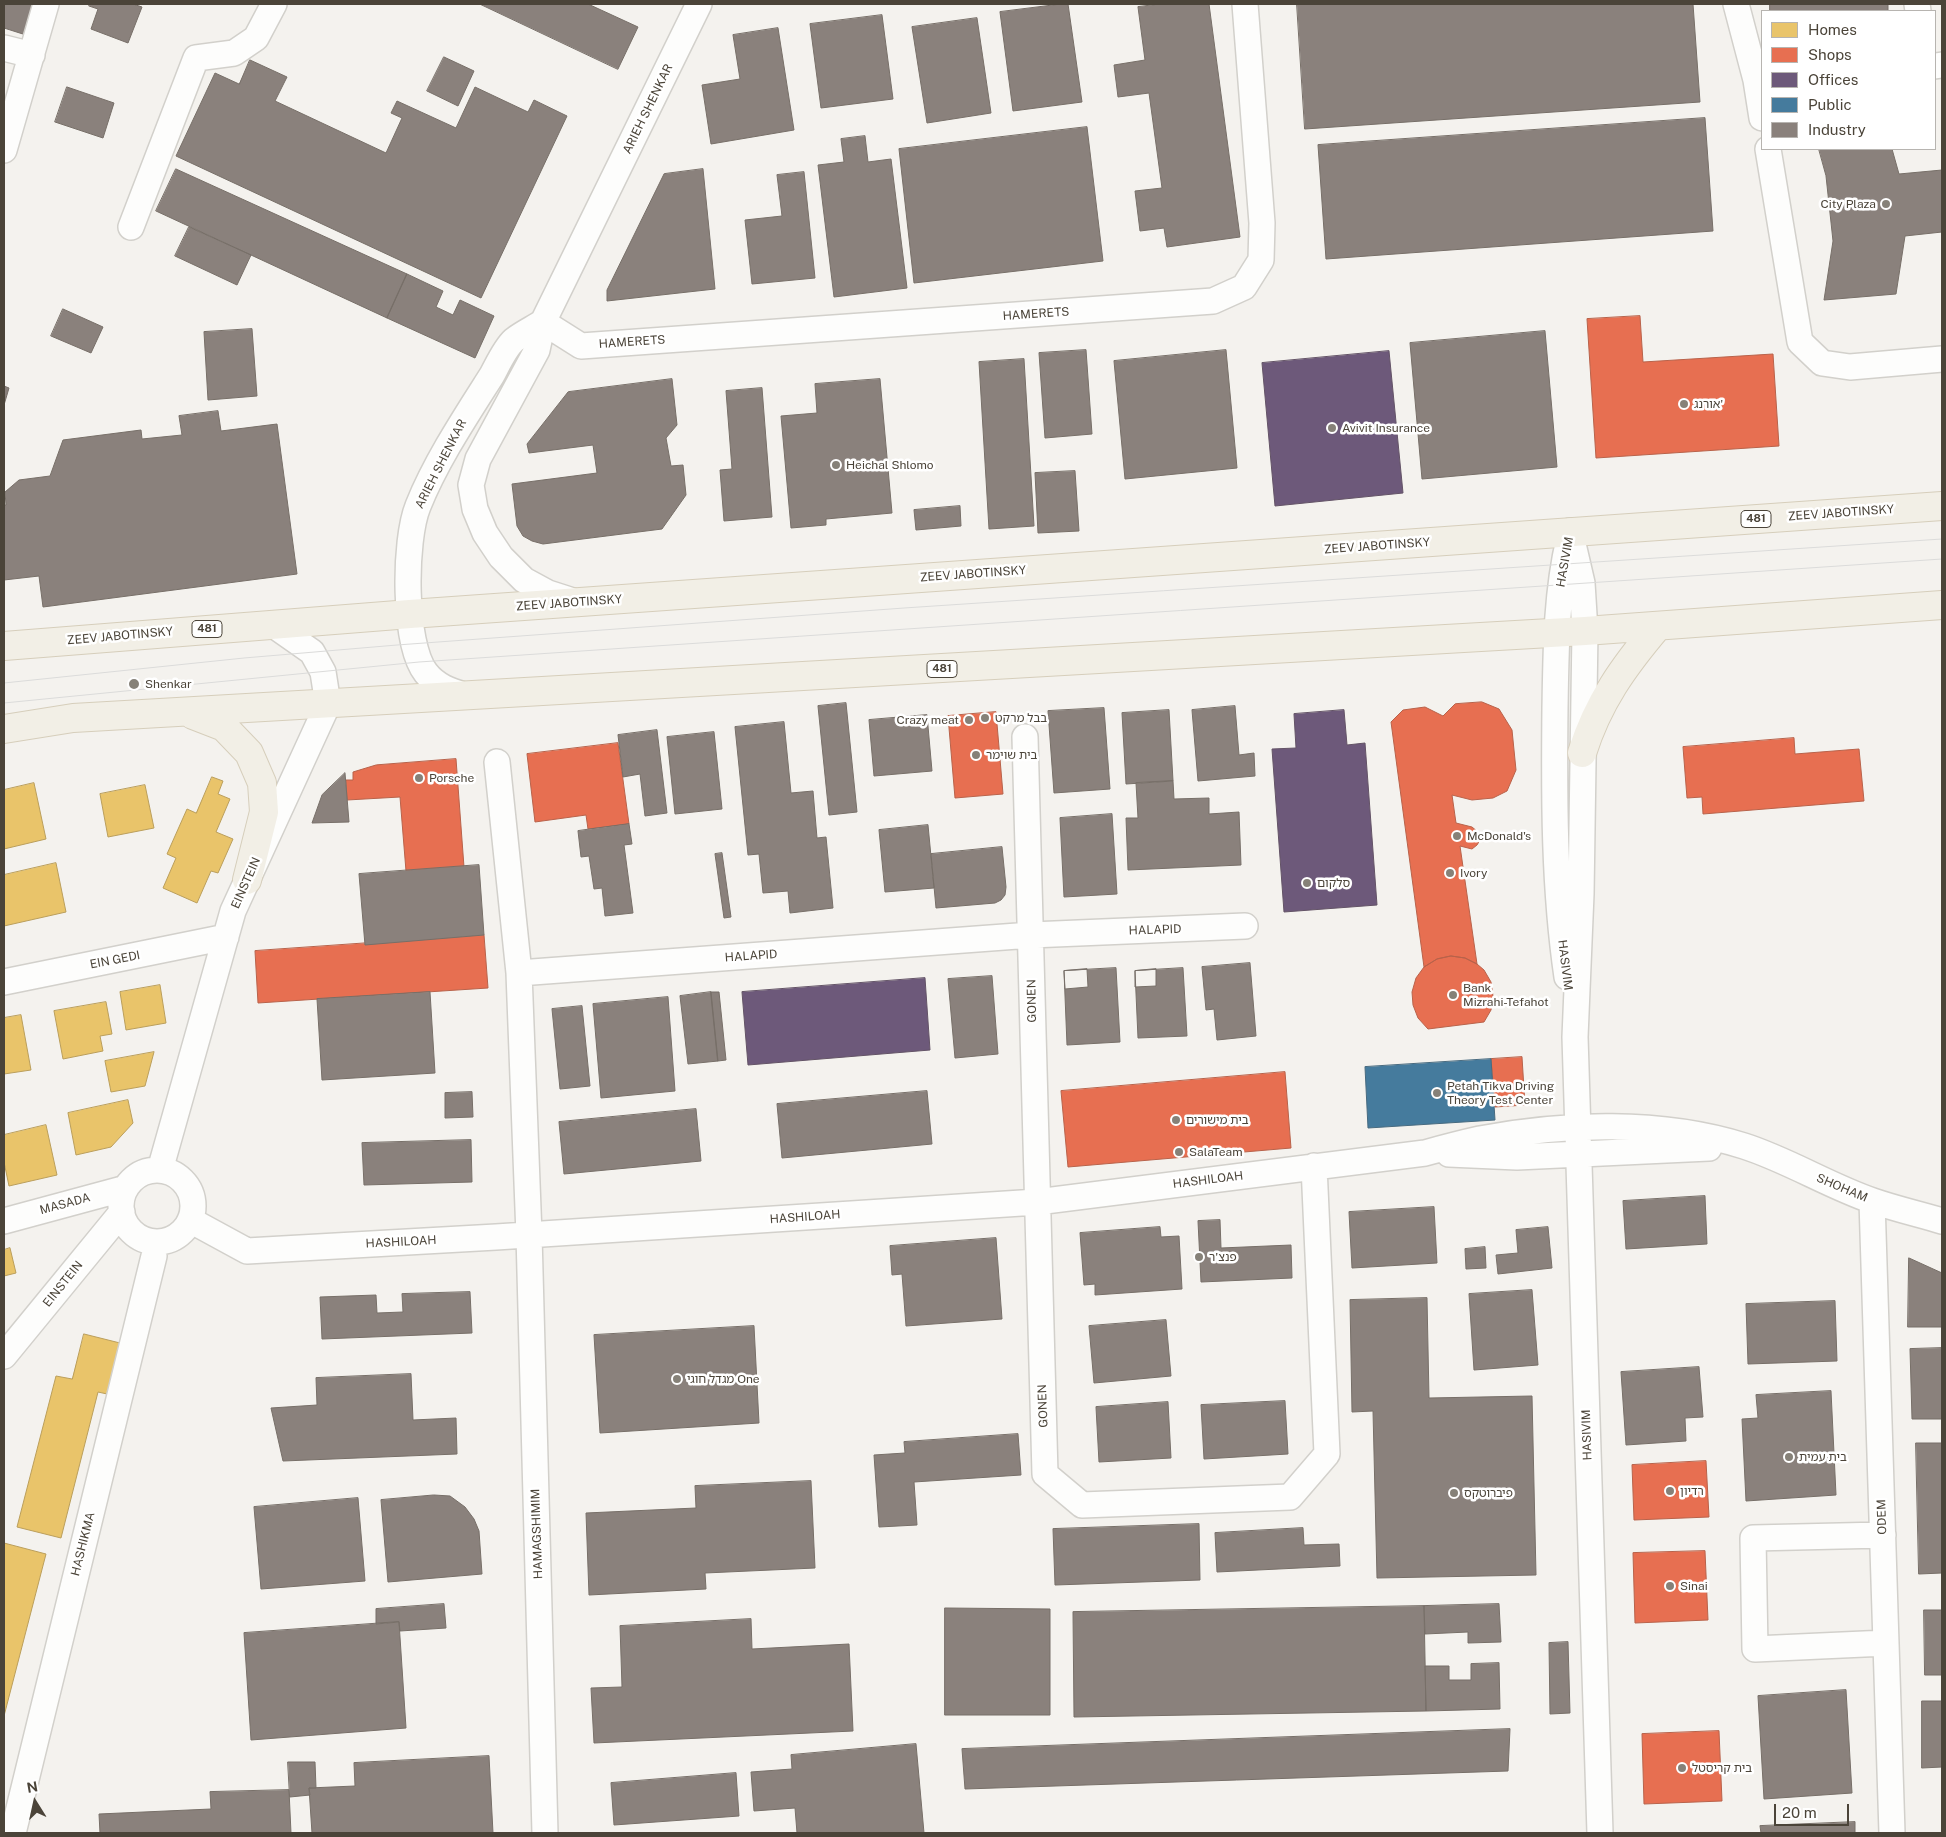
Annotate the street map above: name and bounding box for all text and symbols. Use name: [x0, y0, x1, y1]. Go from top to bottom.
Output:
legend: [1761, 10, 1936, 150]
text: Homes: [1808, 21, 1857, 38]
text: Shops: [1808, 46, 1852, 63]
street label: ARIEH SHENKAR: [620, 62, 676, 156]
text: Offices: [1808, 71, 1858, 88]
text: Public: [1808, 96, 1852, 113]
text: Industry: [1808, 121, 1866, 138]
place label: City Plaza: [1820, 197, 1876, 211]
marker: City Plaza: [1880, 198, 1892, 210]
street label: HAMERETS: [1002, 304, 1070, 324]
street label: HAMERETS: [598, 332, 666, 352]
place label: אורנג': [1694, 397, 1723, 411]
marker: אורנג': [1678, 398, 1690, 410]
street label: ARIEH SHENKAR: [412, 417, 470, 511]
place label: Avivit Insurance: [1342, 421, 1430, 435]
marker: Avivit Insurance: [1326, 422, 1338, 434]
place label: Heichal Shlomo: [846, 458, 934, 472]
marker: Heichal Shlomo: [830, 459, 842, 471]
street label: ZEEV JABOTINSKY: [1787, 502, 1895, 524]
road number: 481: [1741, 510, 1771, 528]
street label: ZEEV JABOTINSKY: [1323, 535, 1431, 557]
street label: HASIVIM: [1553, 536, 1577, 588]
street label: ZEEV JABOTINSKY: [919, 563, 1027, 585]
street label: ZEEV JABOTINSKY: [515, 592, 623, 614]
road number: 481: [192, 620, 222, 638]
street label: ZEEV JABOTINSKY: [66, 624, 174, 648]
road number: 481: [927, 661, 957, 678]
marker: Shenkar: [127, 677, 141, 691]
place label: Shenkar: [145, 677, 192, 691]
place label: בבל מרקט: [995, 711, 1047, 725]
marker: בבל מרקט: [979, 712, 991, 724]
place label: Crazy meat: [896, 713, 959, 727]
marker: Crazy meat: [963, 714, 975, 726]
place label: בית שוימר: [986, 748, 1037, 762]
marker: בית שוימר: [970, 749, 982, 761]
place label: Porsche: [429, 771, 474, 785]
marker: Porsche: [413, 772, 425, 784]
place label: McDonald's: [1467, 829, 1531, 843]
marker: McDonald's: [1451, 830, 1463, 842]
street label: EINSTEIN: [228, 855, 264, 911]
place label: Ivory: [1460, 866, 1487, 880]
marker: Ivory: [1444, 867, 1456, 879]
place label: סלקום: [1317, 876, 1350, 890]
marker: סלקום: [1301, 877, 1313, 889]
street label: HALAPID: [1128, 922, 1182, 938]
street label: HASIVIM: [1555, 939, 1575, 991]
street label: HALAPID: [724, 947, 778, 965]
street label: EIN GEDI: [89, 948, 141, 972]
street label: GONEN: [1024, 979, 1040, 1023]
place label: Bank Mizrahi-Tefahot: [1463, 981, 1549, 1009]
marker: Bank Mizrahi-Tefahot: [1447, 989, 1459, 1001]
place label: Petah Tikva Driving Theory Test Center: [1447, 1079, 1554, 1107]
marker: Petah Tikva Driving Theory Test Center: [1431, 1087, 1443, 1099]
place label: בית מישורים: [1186, 1113, 1249, 1127]
marker: בית מישורים: [1170, 1114, 1182, 1126]
place label: SalaTeam: [1189, 1145, 1243, 1159]
marker: SalaTeam: [1173, 1146, 1185, 1158]
street label: HASHILOAH: [1172, 1169, 1244, 1191]
street label: SHOHAM: [1814, 1171, 1870, 1205]
street label: MASADA: [38, 1190, 92, 1218]
street label: HASHILOAH: [769, 1207, 841, 1227]
street label: HASHILOAH: [365, 1233, 437, 1251]
place label: פנצ'ר: [1209, 1250, 1237, 1264]
marker: פנצ'ר: [1193, 1251, 1205, 1263]
street label: EINSTEIN: [40, 1258, 86, 1310]
place label: מגדל חוגי One: [687, 1372, 760, 1386]
marker: מגדל חוגי One: [671, 1373, 683, 1385]
street label: GONEN: [1035, 1384, 1051, 1428]
street label: HASIVIM: [1579, 1409, 1595, 1461]
place label: בית עמית: [1799, 1450, 1847, 1464]
marker: בית עמית: [1783, 1451, 1795, 1463]
place label: רדיון: [1680, 1484, 1704, 1498]
marker: רדיון: [1664, 1485, 1676, 1497]
place label: פיברוטקס: [1464, 1486, 1513, 1500]
marker: פיברוטקס: [1448, 1487, 1460, 1499]
street label: HAMAGSHIMIM: [528, 1489, 546, 1579]
street label: ODEM: [1874, 1499, 1890, 1535]
street label: HASHIKMA: [68, 1511, 98, 1577]
place label: Sinai: [1680, 1579, 1708, 1593]
marker: Sinai: [1664, 1580, 1676, 1592]
place label: בית קריסטל: [1692, 1761, 1752, 1775]
marker: בית קריסטל: [1676, 1762, 1688, 1774]
north arrow: [10, 1777, 60, 1827]
text: N: [26, 1778, 39, 1796]
scale bar: [1776, 1794, 1851, 1826]
text: 20 m: [1782, 1804, 1817, 1821]

